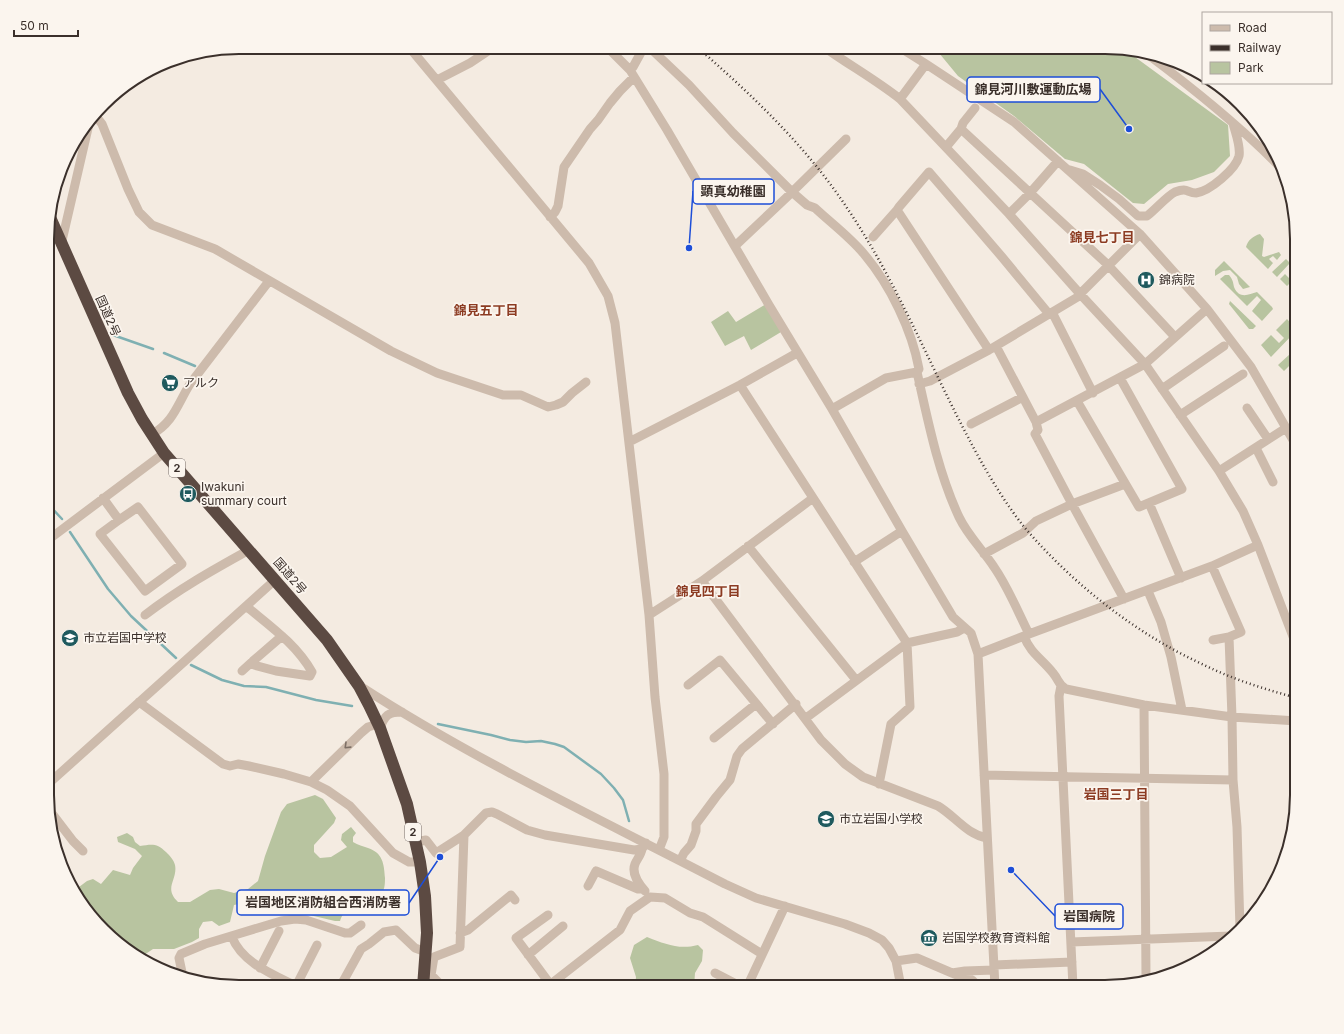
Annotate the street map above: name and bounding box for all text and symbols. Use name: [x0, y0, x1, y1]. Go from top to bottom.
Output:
scale bar: [14, 12, 78, 38]
legend: [1202, 12, 1332, 84]
text: 50 m: [20, 18, 49, 33]
text: Road: [1238, 20, 1267, 35]
text: Railway: [1238, 40, 1282, 55]
text: Park: [1238, 60, 1264, 75]
callout: 錦見河川敷運動広場: [967, 77, 1100, 102]
text: 錦見河川敷運動広場: [974, 81, 1092, 97]
callout: 顕真幼稚園: [693, 179, 774, 204]
text: 顕真幼稚園: [700, 183, 766, 199]
district label: 錦見七丁目: [1069, 229, 1135, 245]
hospital icon: 錦病院: [1136, 270, 1156, 290]
place label: 錦病院: [1159, 272, 1195, 287]
street label: 国道2号: [93, 293, 124, 339]
district label: 錦見五丁目: [453, 302, 519, 318]
supermarket icon: アルク: [160, 373, 180, 393]
place label: アルク: [183, 375, 219, 390]
road number: 2: [169, 459, 185, 477]
place label: Iwakuni summary court: [201, 479, 287, 508]
bus stop icon: Iwakuni summary court: [178, 484, 198, 504]
street label: 国道2号: [271, 554, 310, 597]
district label: 錦見四丁目: [675, 583, 741, 599]
school or university icon: 市立岩国中学校: [60, 628, 80, 648]
place label: 市立岩国中学校: [83, 630, 167, 645]
one-way arrow: [344, 742, 352, 749]
district label: 岩国三丁目: [1083, 786, 1149, 802]
school or university icon: 市立岩国小学校: [816, 809, 836, 829]
place label: 市立岩国小学校: [839, 811, 923, 826]
road number: 2: [405, 823, 421, 841]
callout: 岩国地区消防組合西消防署: [237, 890, 409, 915]
text: 岩国地区消防組合西消防署: [245, 894, 401, 910]
callout: 岩国病院: [1055, 904, 1123, 929]
text: 岩国病院: [1063, 908, 1115, 924]
museum icon: 岩国学校教育資料館: [919, 928, 939, 948]
place label: 岩国学校教育資料館: [942, 930, 1050, 945]

